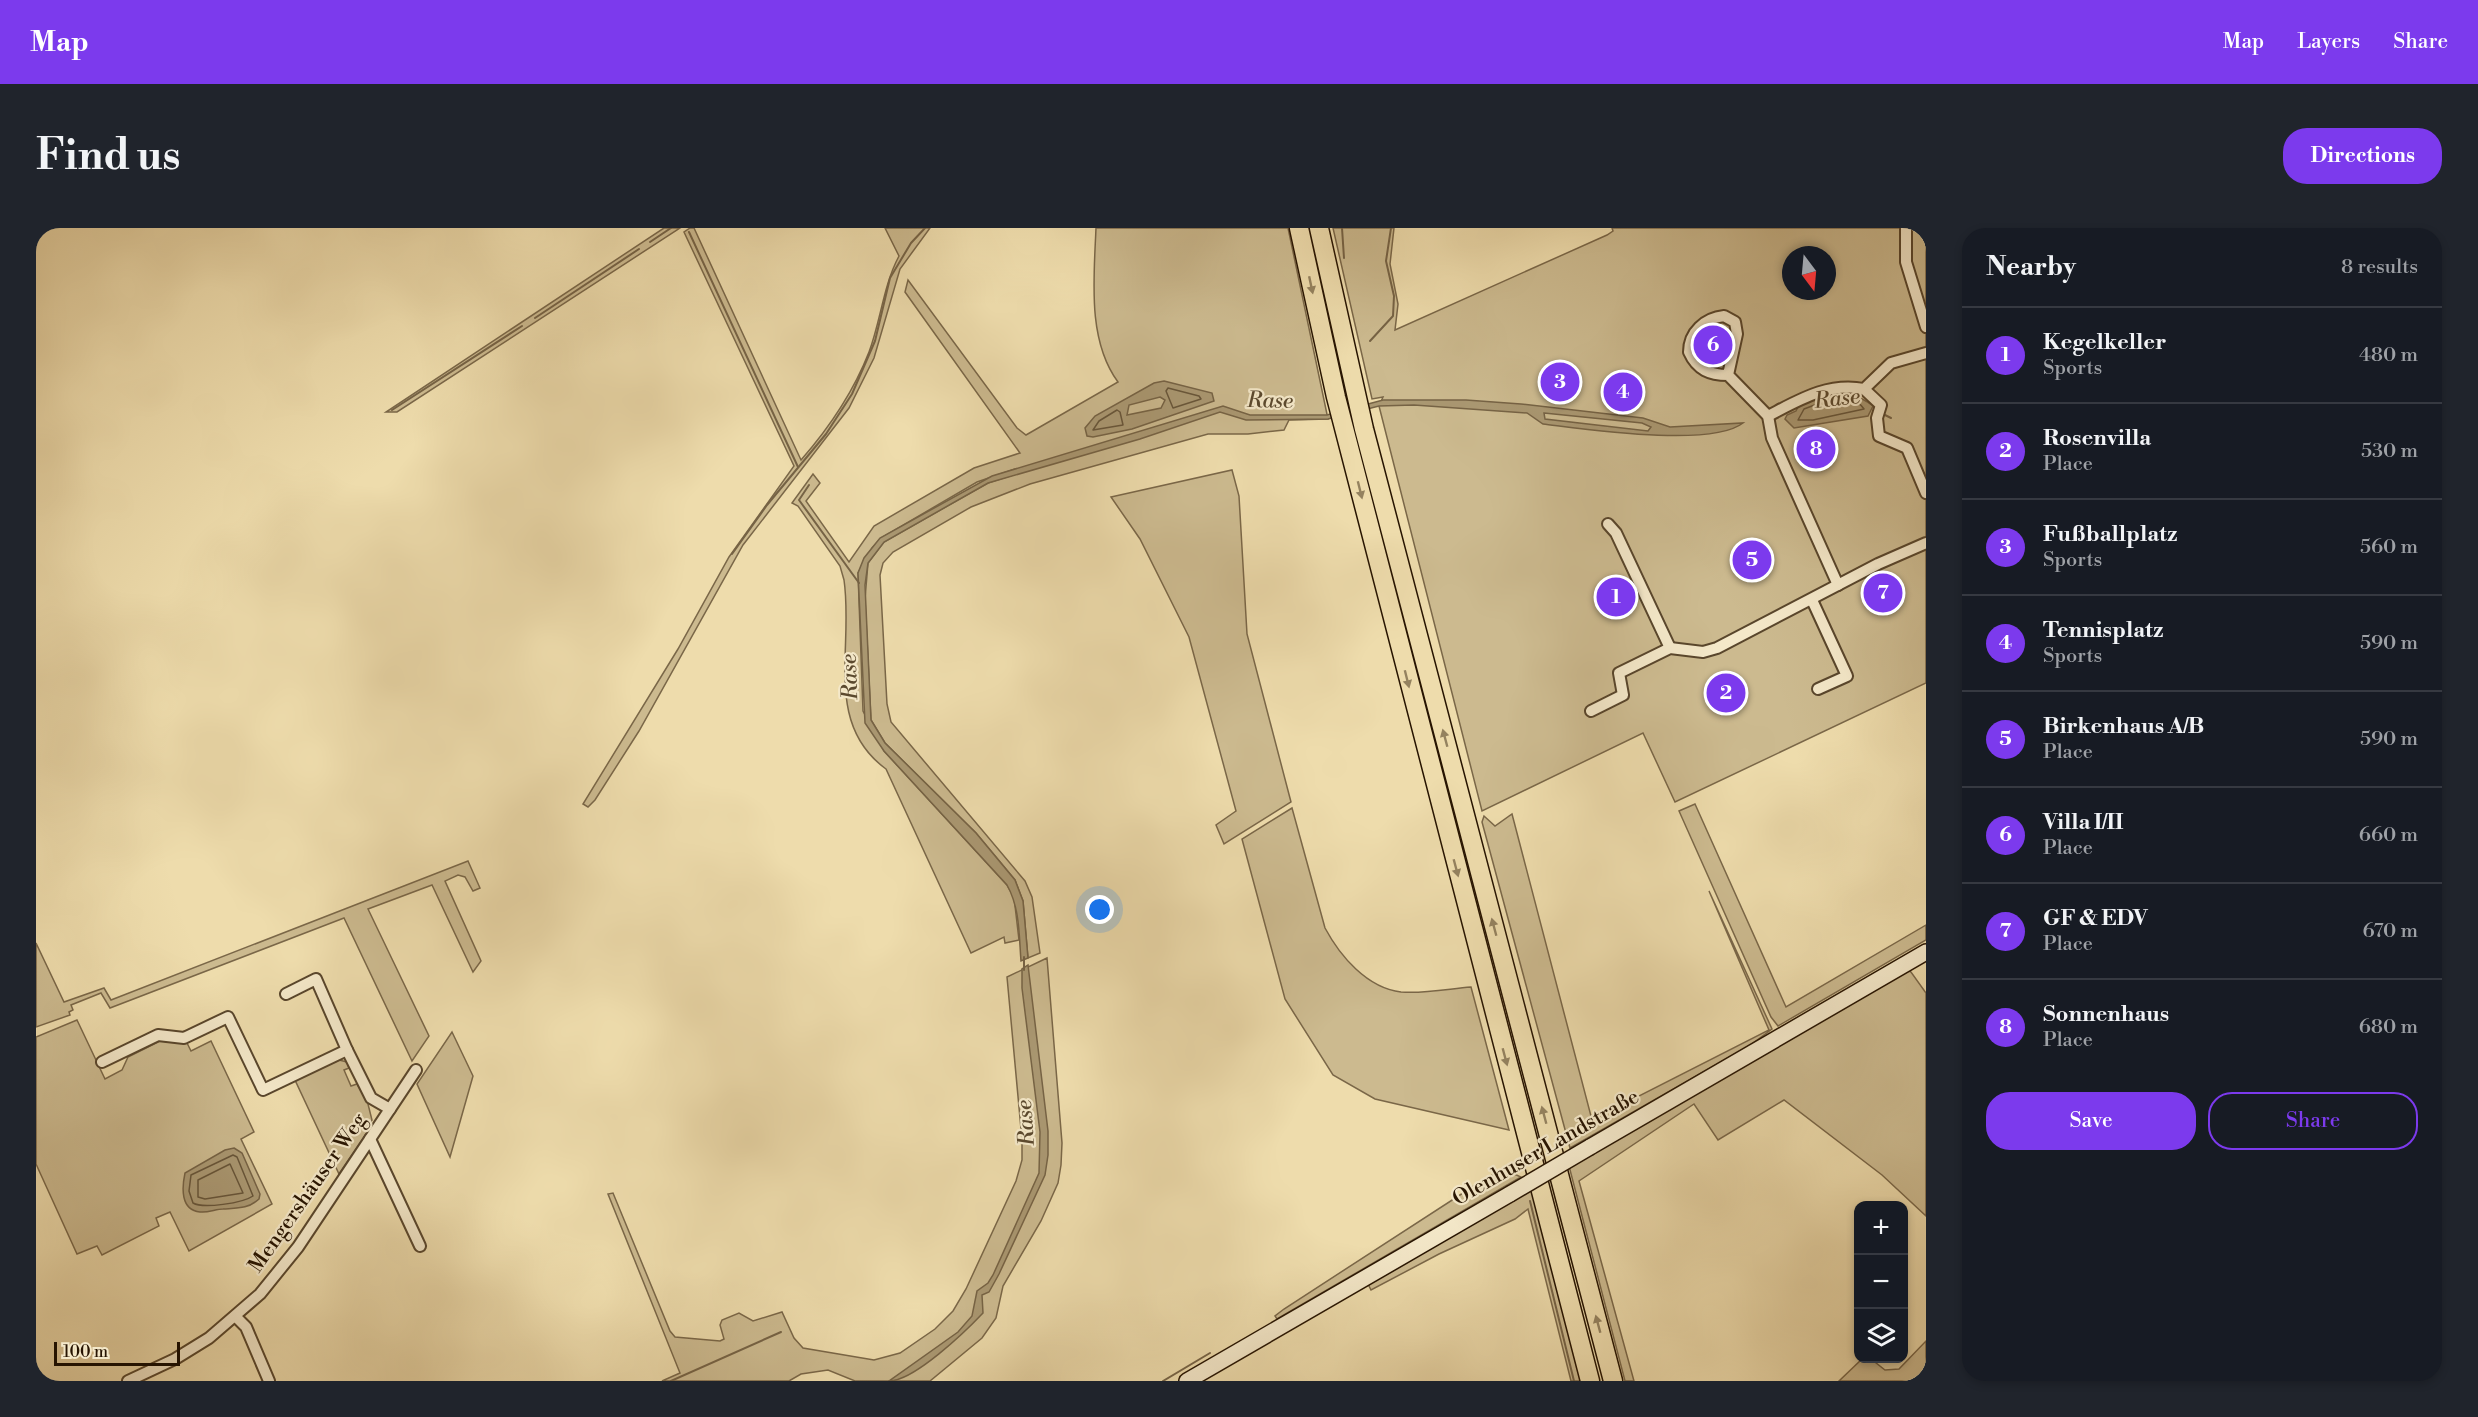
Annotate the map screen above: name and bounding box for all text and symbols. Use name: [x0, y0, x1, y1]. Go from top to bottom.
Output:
text: Map: [30, 25, 89, 60]
text: Map: [2223, 29, 2264, 55]
text: Layers: [2297, 29, 2360, 55]
text: Share: [2393, 29, 2448, 55]
button: Directions: [2283, 128, 2442, 184]
text: Find us: [36, 130, 180, 183]
north arrow: [1782, 246, 1836, 300]
text: Nearby: [1986, 251, 2076, 283]
text: 8 results: [2341, 255, 2418, 280]
one-way arrow: [1307, 276, 1317, 294]
pin: 6: [1694, 322, 1732, 368]
text: Kegelkeller: [2043, 329, 2166, 356]
text: 1: [2001, 343, 2010, 368]
text: 480 m: [2359, 343, 2418, 368]
text: Sports: [2043, 356, 2102, 381]
pin: 3: [1540, 360, 1580, 404]
pin: 4: [1604, 370, 1642, 414]
water label: Rase: [1812, 383, 1861, 415]
water label: Rase: [1246, 387, 1293, 415]
text: Rosenvilla: [2043, 425, 2151, 452]
pin: 8: [1796, 426, 1836, 472]
text: 2: [1999, 439, 2012, 464]
text: 530 m: [2361, 439, 2418, 464]
text: Place: [2043, 452, 2093, 477]
one-way arrow: [1355, 481, 1365, 499]
text: Fußballplatz: [2043, 521, 2177, 548]
text: 3: [1999, 535, 2012, 560]
text: 560 m: [2360, 535, 2418, 560]
pin: 5: [1732, 538, 1772, 582]
text: Sports: [2043, 548, 2102, 573]
pin: 7: [1864, 570, 1902, 616]
pin: 1: [1596, 574, 1636, 620]
text: Tennisplatz: [2043, 617, 2163, 644]
text: 4: [1999, 631, 2012, 656]
text: 590 m: [2360, 631, 2418, 656]
text: Sports: [2043, 644, 2102, 669]
water label: Rase: [836, 653, 864, 702]
one-way arrow: [1403, 670, 1413, 688]
pin: 2: [1706, 670, 1746, 716]
text: Birkenhaus A/B: [2043, 713, 2204, 740]
text: 5: [1999, 727, 2012, 752]
text: 590 m: [2360, 727, 2418, 752]
one-way arrow: [1440, 729, 1449, 747]
text: Place: [2043, 740, 2093, 765]
text: Villa I/II: [2043, 809, 2123, 836]
text: 6: [1999, 823, 2012, 848]
text: 660 m: [2359, 823, 2418, 848]
text: Place: [2043, 836, 2093, 861]
one-way arrow: [1452, 859, 1461, 877]
your location: [1085, 895, 1114, 924]
text: GF & EDV: [2043, 905, 2148, 932]
one-way arrow: [1489, 918, 1499, 936]
text: 7: [2000, 919, 2011, 944]
text: 670 m: [2362, 919, 2418, 944]
text: Place: [2043, 932, 2093, 957]
text: Sonnenhaus: [2043, 1001, 2169, 1028]
text: 8: [1999, 1015, 2012, 1040]
text: 680 m: [2359, 1015, 2418, 1040]
text: Place: [2043, 1028, 2093, 1053]
one-way arrow: [1501, 1048, 1511, 1066]
street label: Olenhuser Landstraße: [1448, 1084, 1644, 1212]
button: Save: [1986, 1092, 2196, 1150]
button: Share: [2208, 1092, 2418, 1150]
water label: Rase: [1011, 1099, 1041, 1148]
one-way arrow: [1538, 1106, 1548, 1125]
street label: Mengershäuser Weg: [243, 1108, 373, 1278]
map controls: [1854, 1201, 1908, 1363]
button: +: [1854, 1201, 1908, 1255]
button: −: [1854, 1255, 1908, 1309]
button: layers: [1854, 1309, 1908, 1363]
one-way arrow: [1593, 1315, 1603, 1334]
scale bar: [54, 1339, 180, 1366]
text: 100 m: [63, 1342, 108, 1362]

